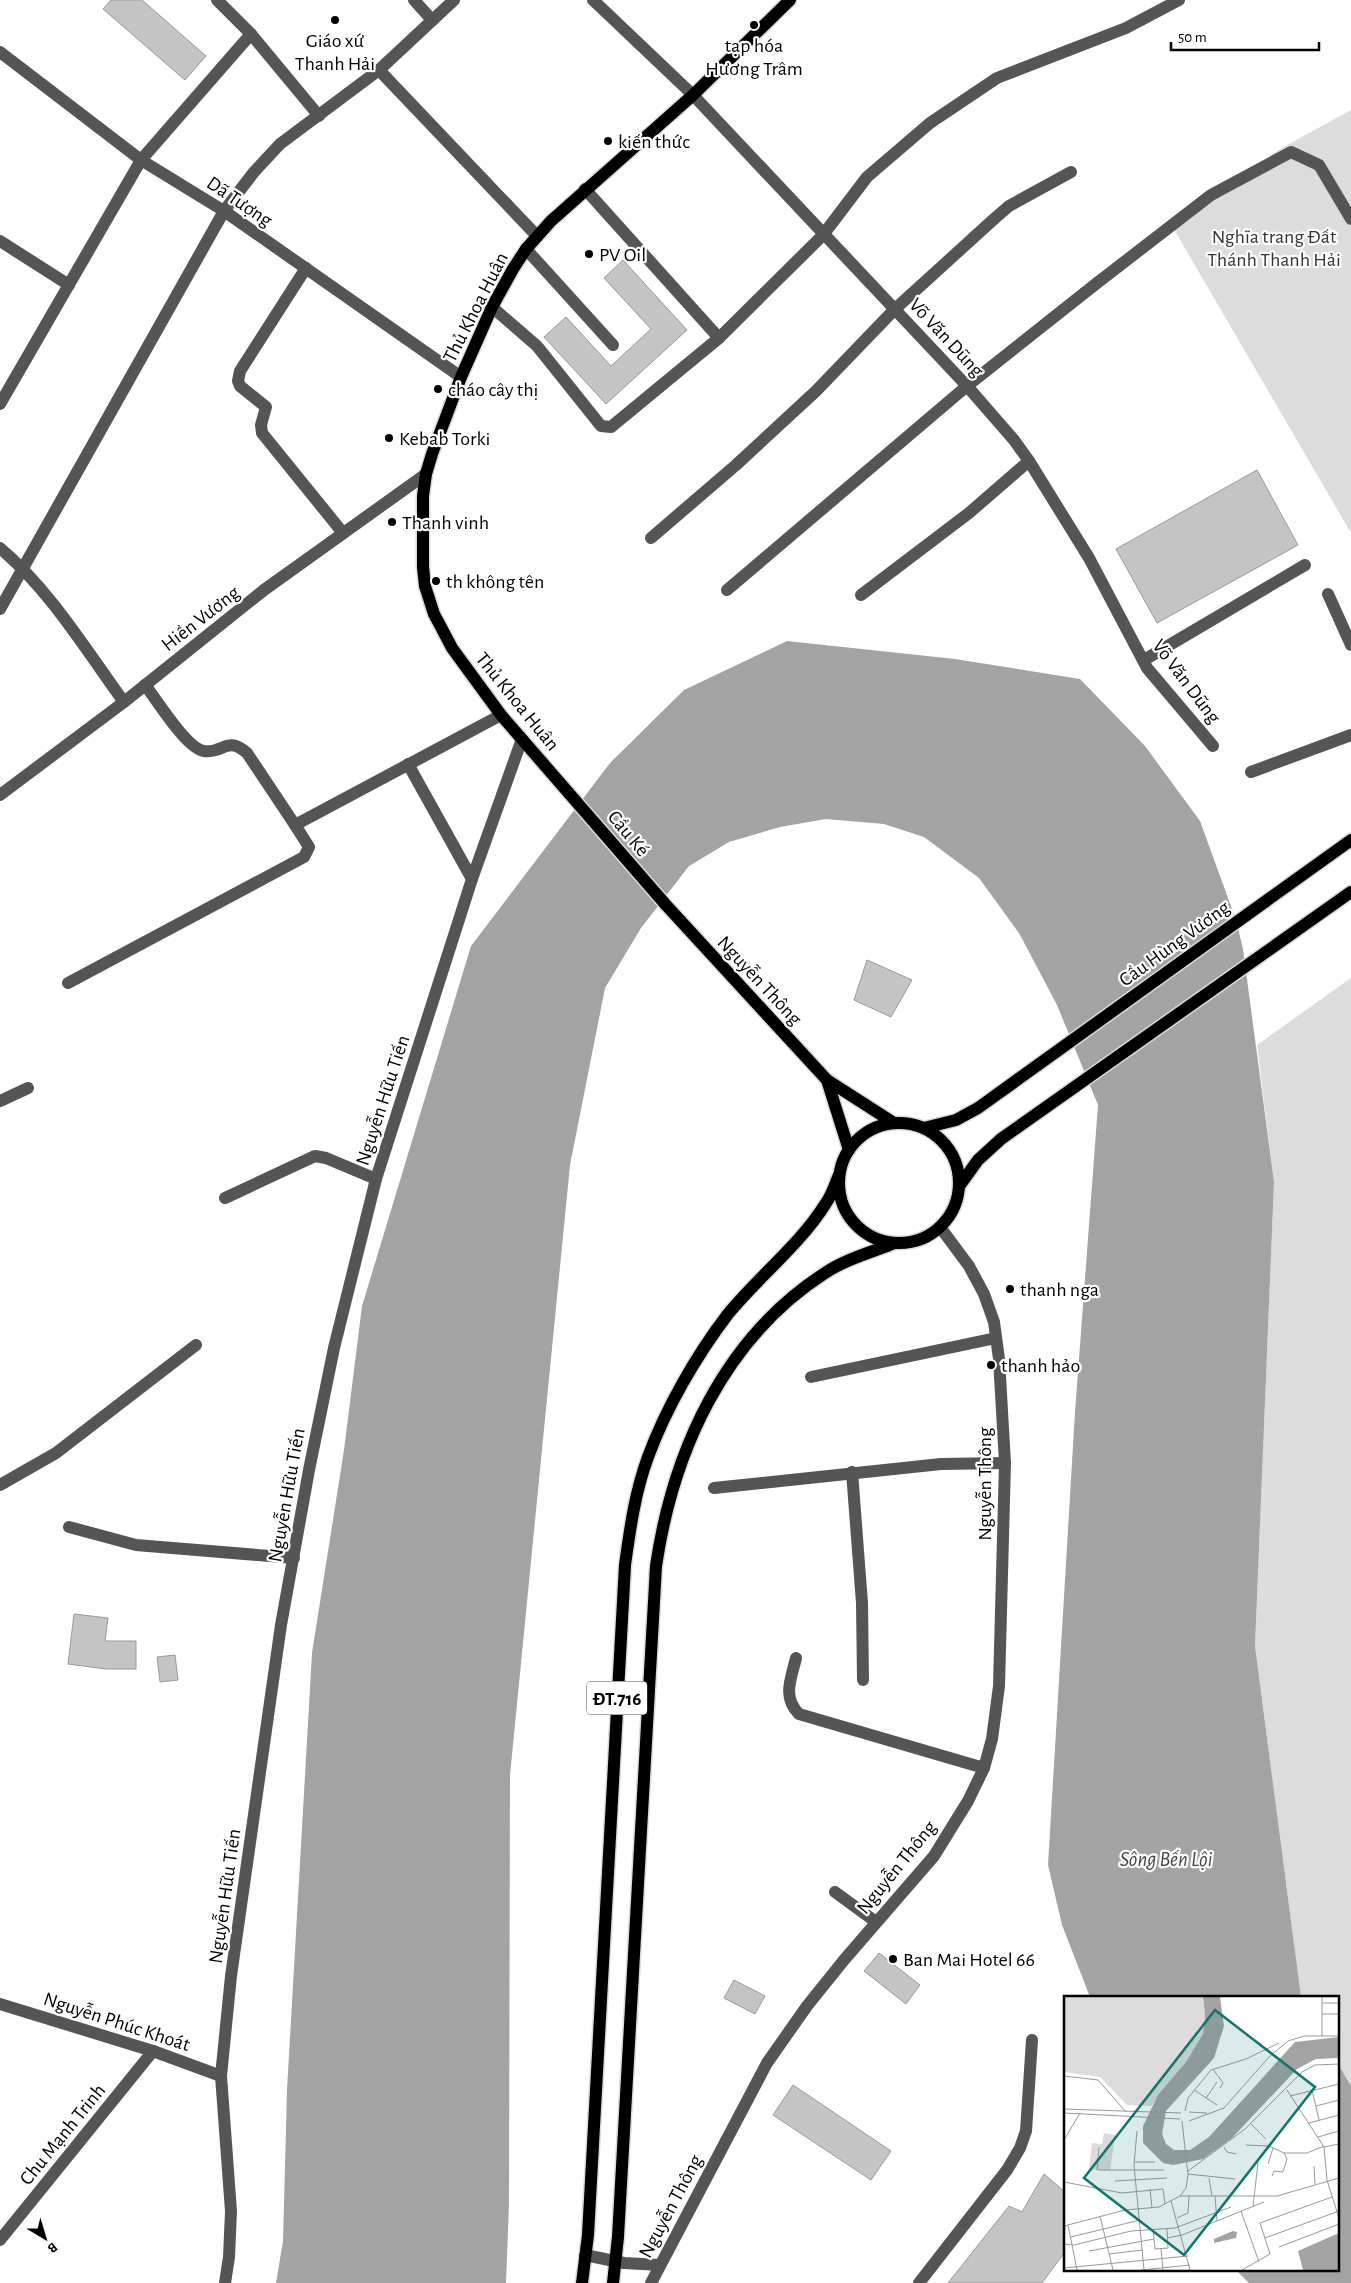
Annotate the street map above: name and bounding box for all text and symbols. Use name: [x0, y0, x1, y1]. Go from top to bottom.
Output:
marker: Giáo xứ Thanh Hải: [329, 14, 341, 26]
marker: tạp hóa Hương Trâm: [748, 19, 760, 31]
scale bar: [1171, 20, 1318, 52]
text: 50 m: [1178, 30, 1207, 45]
place label: Giáo xứ Thanh Hải: [295, 31, 375, 74]
place label: tạp hóa Hương Trâm: [705, 36, 803, 79]
place label: kiến thức: [618, 132, 690, 152]
marker: kiến thức: [602, 135, 614, 147]
street label: Dã Tượng: [203, 173, 276, 231]
park label: Nghĩa trang Đất Thánh Thanh Hải: [1207, 227, 1341, 270]
place label: PV Oil: [599, 245, 646, 265]
marker: PV Oil: [583, 248, 595, 260]
street label: Thủ Khoa Huân: [440, 249, 512, 366]
street label: Võ Văn Dũng: [905, 295, 988, 381]
place label: cháo cây thị: [448, 380, 538, 400]
marker: cháo cây thị: [432, 383, 444, 395]
place label: Kebab Torki: [399, 429, 490, 449]
marker: Kebab Torki: [383, 432, 395, 444]
place label: Thanh vinh: [402, 513, 489, 533]
marker: Thanh vinh: [386, 516, 398, 528]
place label: th không tên: [446, 572, 544, 592]
marker: th không tên: [430, 575, 442, 587]
street label: Hiền Vương: [158, 582, 243, 655]
street label: Võ Văn Dũng: [1148, 636, 1224, 727]
street label: Thủ Khoa Huân: [472, 649, 563, 755]
street label: Cầu Ké: [604, 807, 653, 860]
street label: Cầu Hùng Vương: [1116, 897, 1234, 990]
street label: Nguyễn Thông: [713, 932, 806, 1029]
street label: Nguyễn Hữu Tiến: [352, 1033, 413, 1168]
place label: thanh nga: [1020, 1280, 1099, 1300]
marker: thanh nga: [1004, 1283, 1016, 1295]
place label: thanh hảo: [1001, 1356, 1080, 1376]
marker: thanh hảo: [985, 1359, 997, 1371]
street label: Nguyễn Hữu Tiến: [265, 1427, 309, 1564]
street label: Nguyễn Thông: [975, 1427, 995, 1541]
road number: ĐT.716: [587, 1682, 647, 1715]
street label: Nguyễn Thông: [853, 1817, 940, 1918]
street label: Nguyễn Hữu Tiến: [206, 1827, 244, 1965]
water label: Sông Bến Lội: [1120, 1849, 1213, 1870]
place label: Ban Mai Hotel 66: [903, 1950, 1035, 1970]
marker: Ban Mai Hotel 66: [887, 1953, 899, 1965]
street label: Nguyễn Phúc Khoát: [41, 1989, 193, 2055]
inset map: [1064, 1996, 1338, 2270]
street label: Chu Mạnh Trinh: [16, 2080, 109, 2189]
street label: Nguyễn Thông: [635, 2151, 707, 2261]
north arrow: [20, 2213, 70, 2263]
text: B: [45, 2239, 60, 2255]

